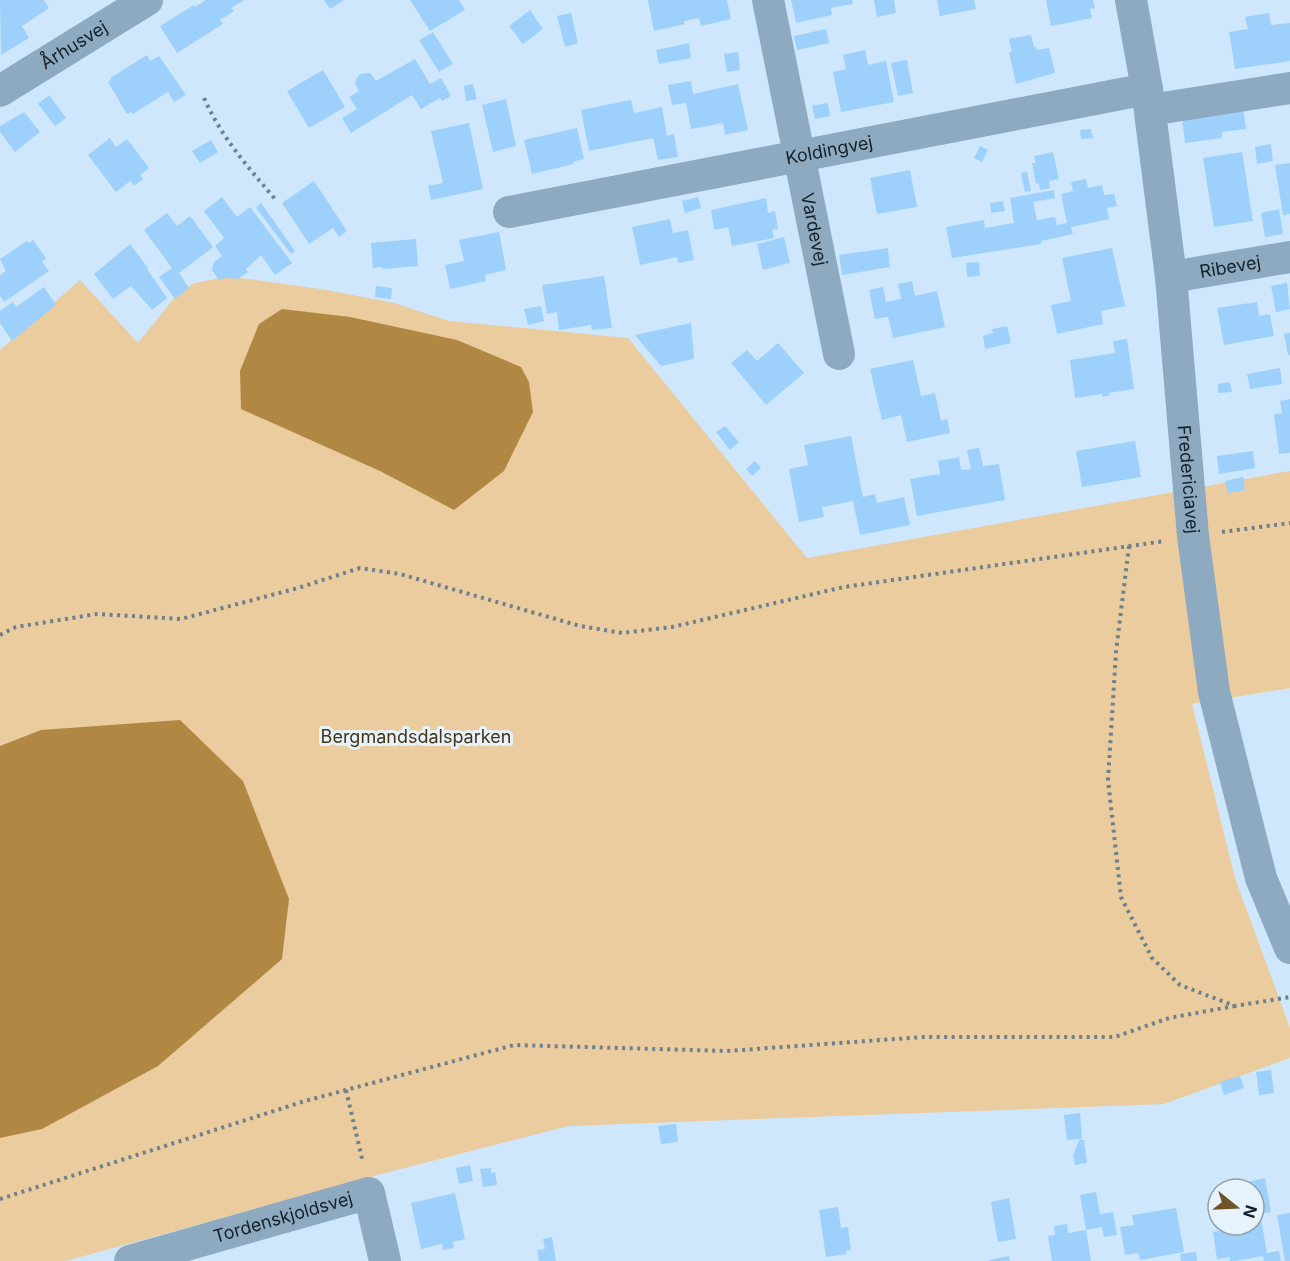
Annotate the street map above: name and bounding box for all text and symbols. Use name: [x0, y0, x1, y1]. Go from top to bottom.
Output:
street label: Århusvej: [35, 16, 111, 73]
street label: Koldingvej: [784, 131, 874, 168]
street label: Vardevej: [797, 191, 832, 268]
street label: Ribevej: [1198, 251, 1262, 282]
street label: Fredericiavej: [1174, 424, 1204, 535]
park label: Bergmandsdalsparken: [321, 726, 511, 747]
north arrow: [1206, 1177, 1266, 1237]
street label: Tordenskjoldsvej: [211, 1187, 355, 1247]
text: N: [1239, 1203, 1262, 1221]

